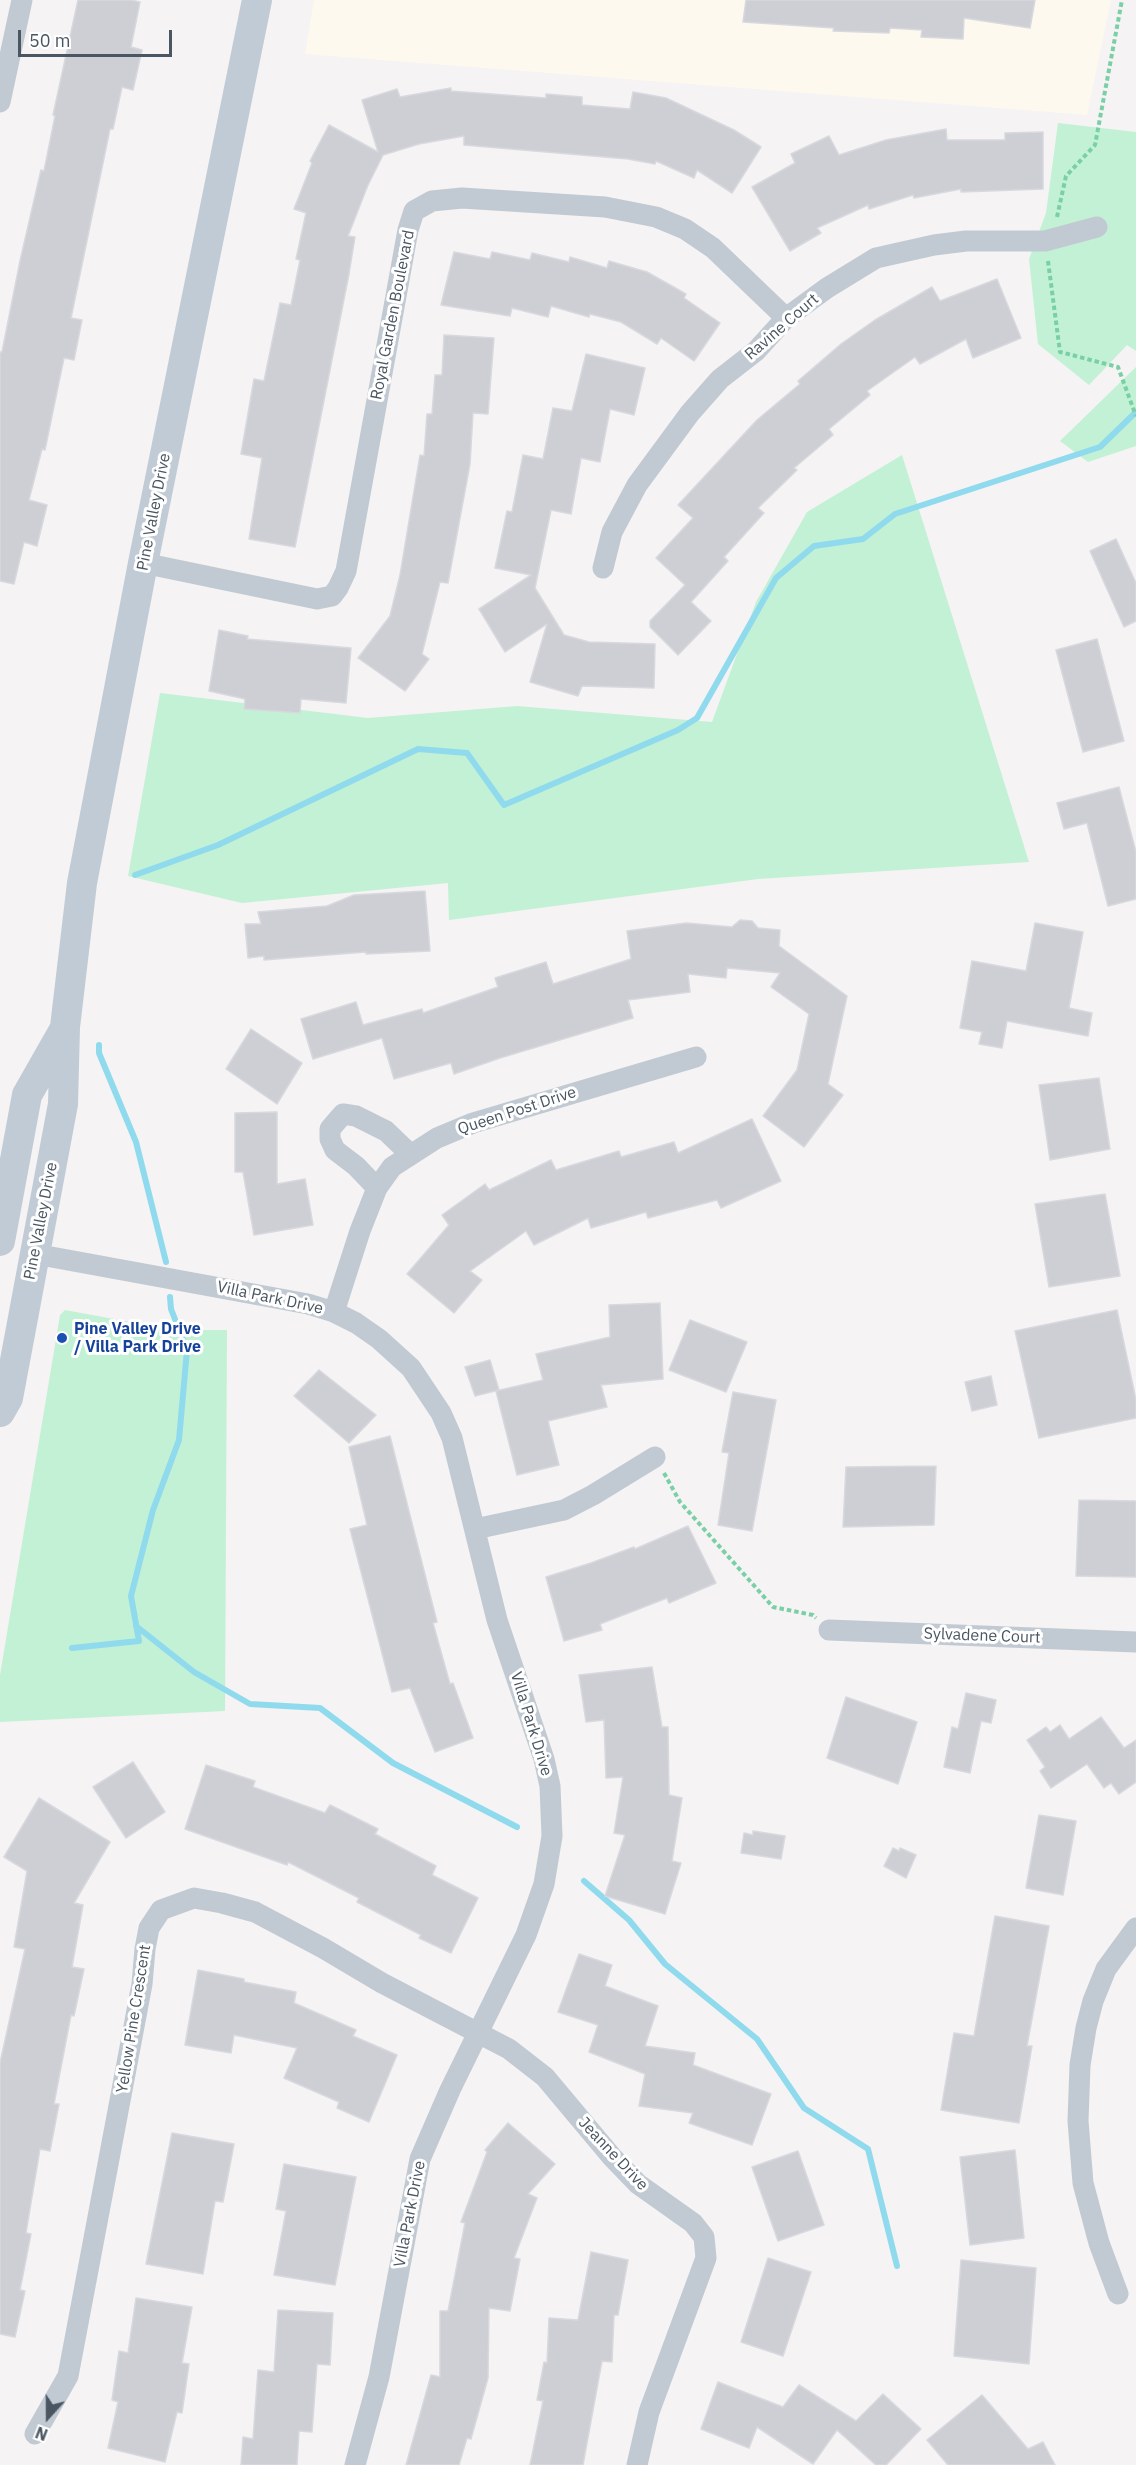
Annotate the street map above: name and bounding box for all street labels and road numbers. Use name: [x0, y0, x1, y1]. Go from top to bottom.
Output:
street label: Royal Garden Boulevard: [367, 228, 419, 402]
street label: Ravine Court: [741, 290, 823, 364]
street label: Pine Valley Drive: [133, 452, 175, 572]
street label: Queen Post Drive: [455, 1083, 579, 1139]
street label: Pine Valley Drive: [20, 1161, 62, 1281]
street label: Villa Park Drive: [215, 1277, 325, 1319]
street label: Sylvadene Court: [923, 1624, 1041, 1648]
street label: Villa Park Drive: [506, 1670, 556, 1778]
street label: Yellow Pine Crescent: [113, 1943, 155, 2095]
street label: Jeanne Drive: [574, 2113, 652, 2195]
street label: Villa Park Drive: [390, 2159, 430, 2269]

